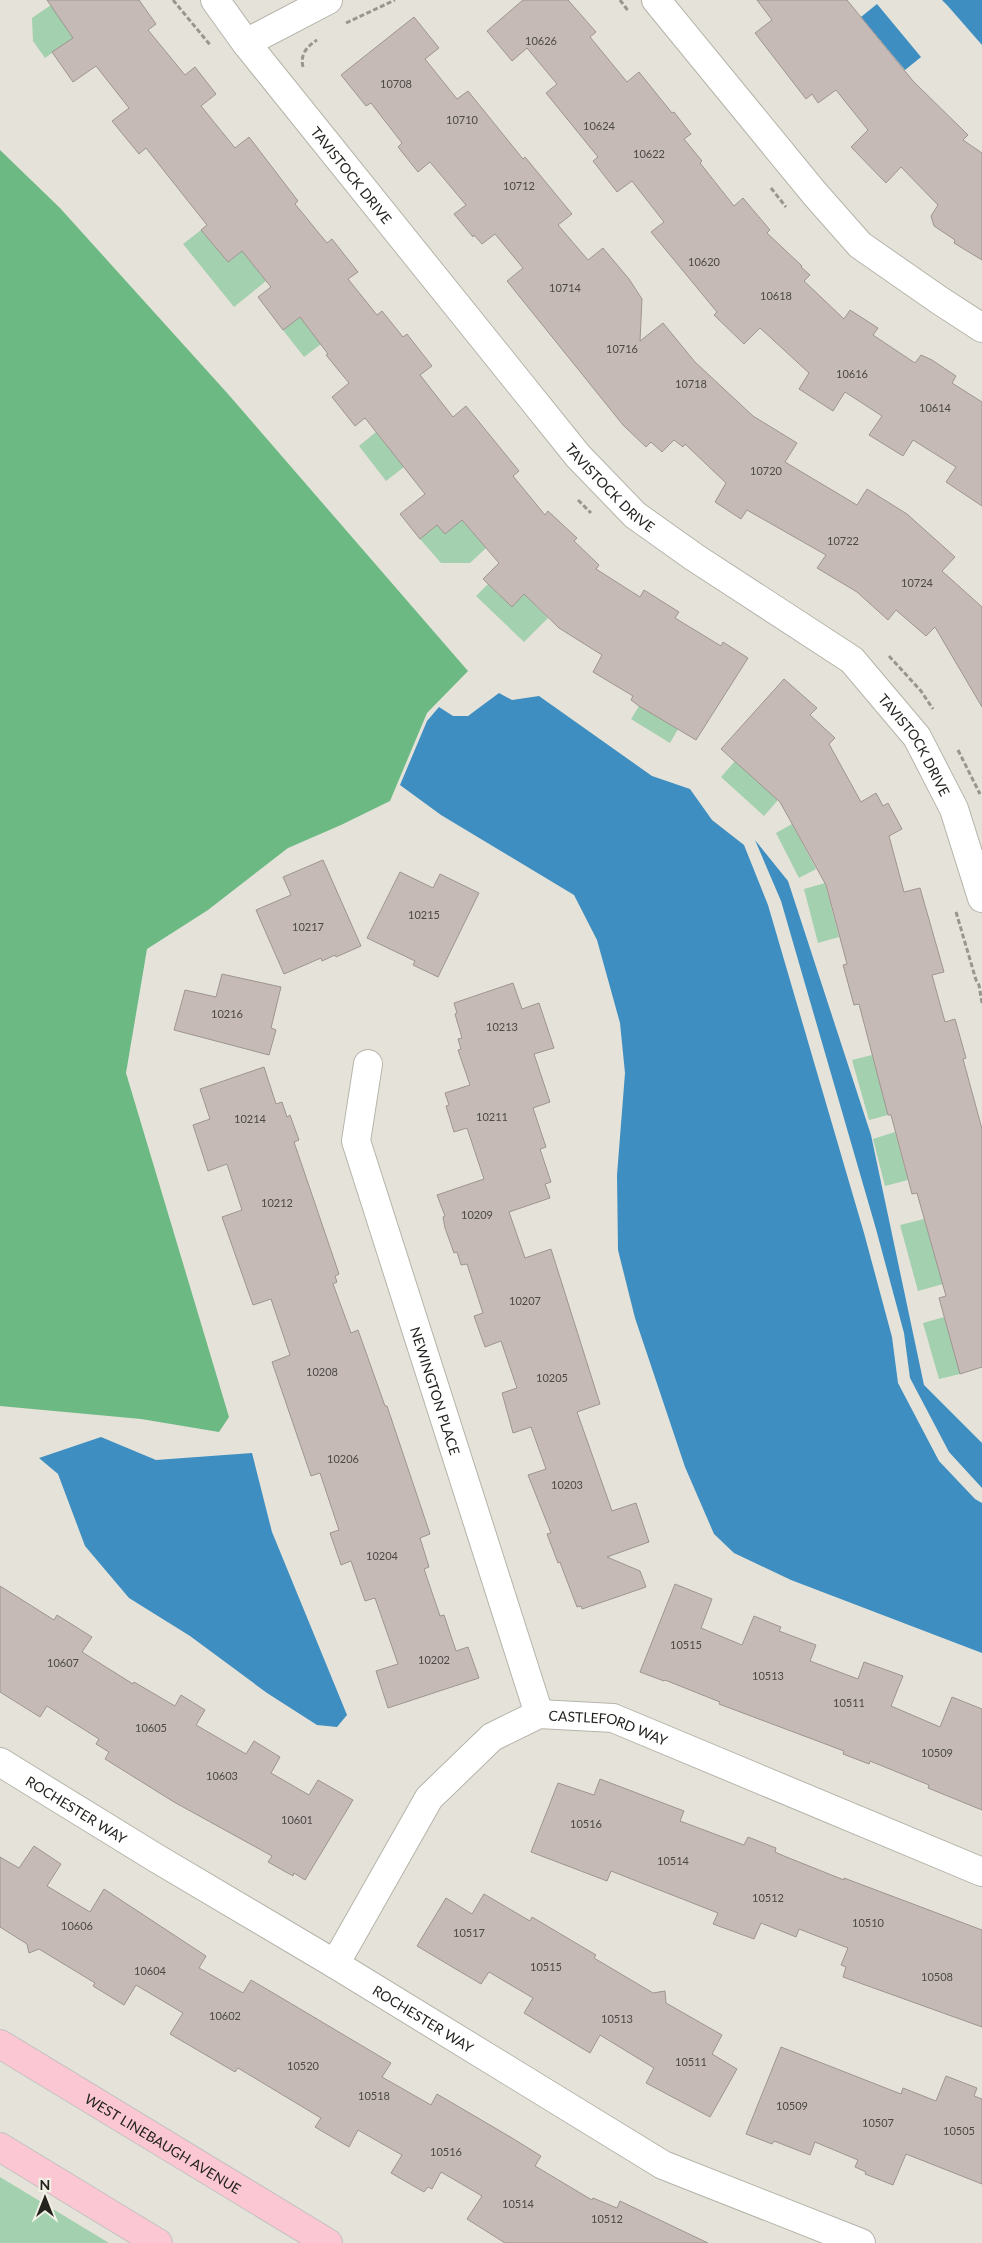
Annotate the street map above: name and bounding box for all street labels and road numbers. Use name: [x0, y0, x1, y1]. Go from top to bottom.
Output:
street label: TAVISTOCK DRIVE: [308, 123, 396, 227]
street label: TAVISTOCK DRIVE: [562, 439, 658, 535]
street label: TAVISTOCK DRIVE: [875, 690, 954, 799]
street label: NEWINGTON PLACE: [407, 1324, 464, 1457]
street label: CASTLEFORD WAY: [548, 1706, 671, 1749]
street label: ROCHESTER WAY: [23, 1772, 130, 1847]
street label: ROCHESTER WAY: [370, 1981, 477, 2056]
street label: WEST LINEBAUGH AVENUE: [82, 2089, 244, 2197]

